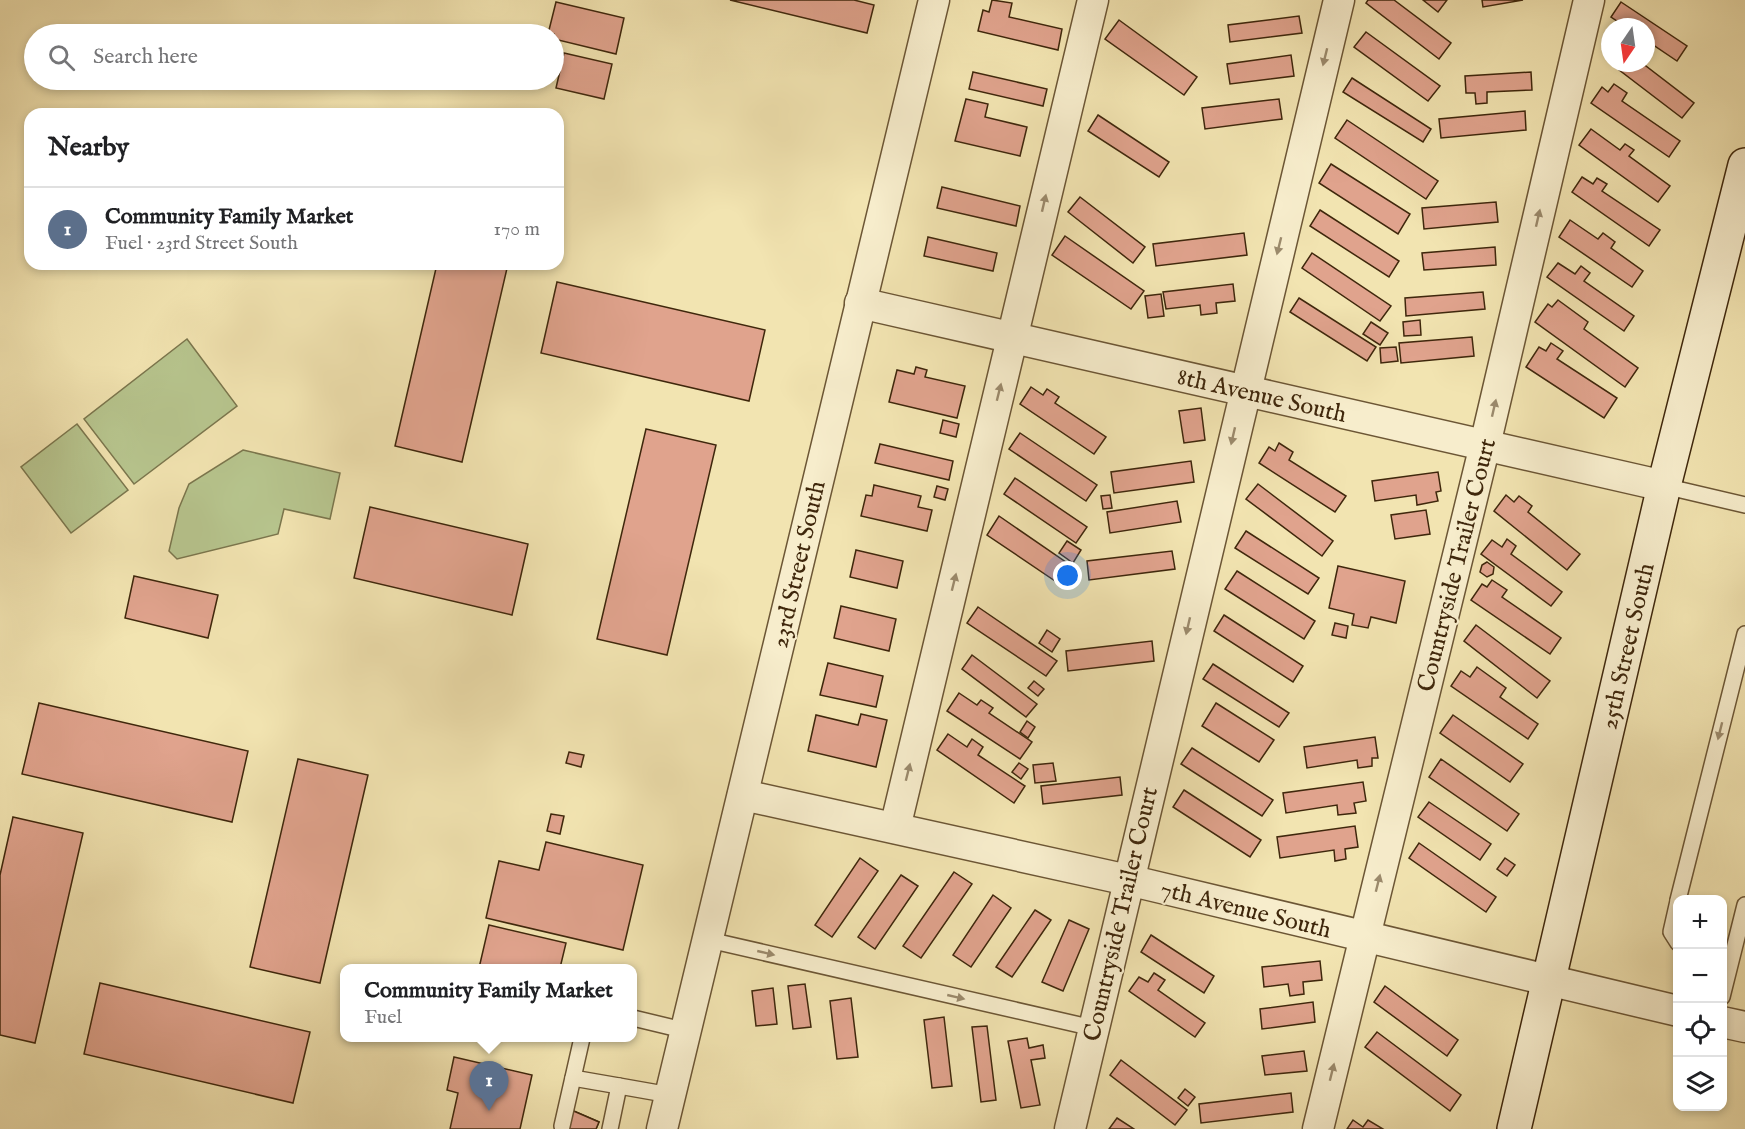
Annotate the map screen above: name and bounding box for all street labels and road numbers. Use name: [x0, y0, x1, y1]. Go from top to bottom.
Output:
street label: 8th Avenue South: [1174, 362, 1350, 431]
street label: Countryside Trailer Court: [1411, 435, 1504, 695]
street label: 23rd Street South: [765, 478, 834, 651]
street label: 25th Street South: [1594, 560, 1663, 732]
street label: Countryside Trailer Court: [1077, 784, 1166, 1045]
street label: 7th Avenue South: [1157, 874, 1334, 947]

